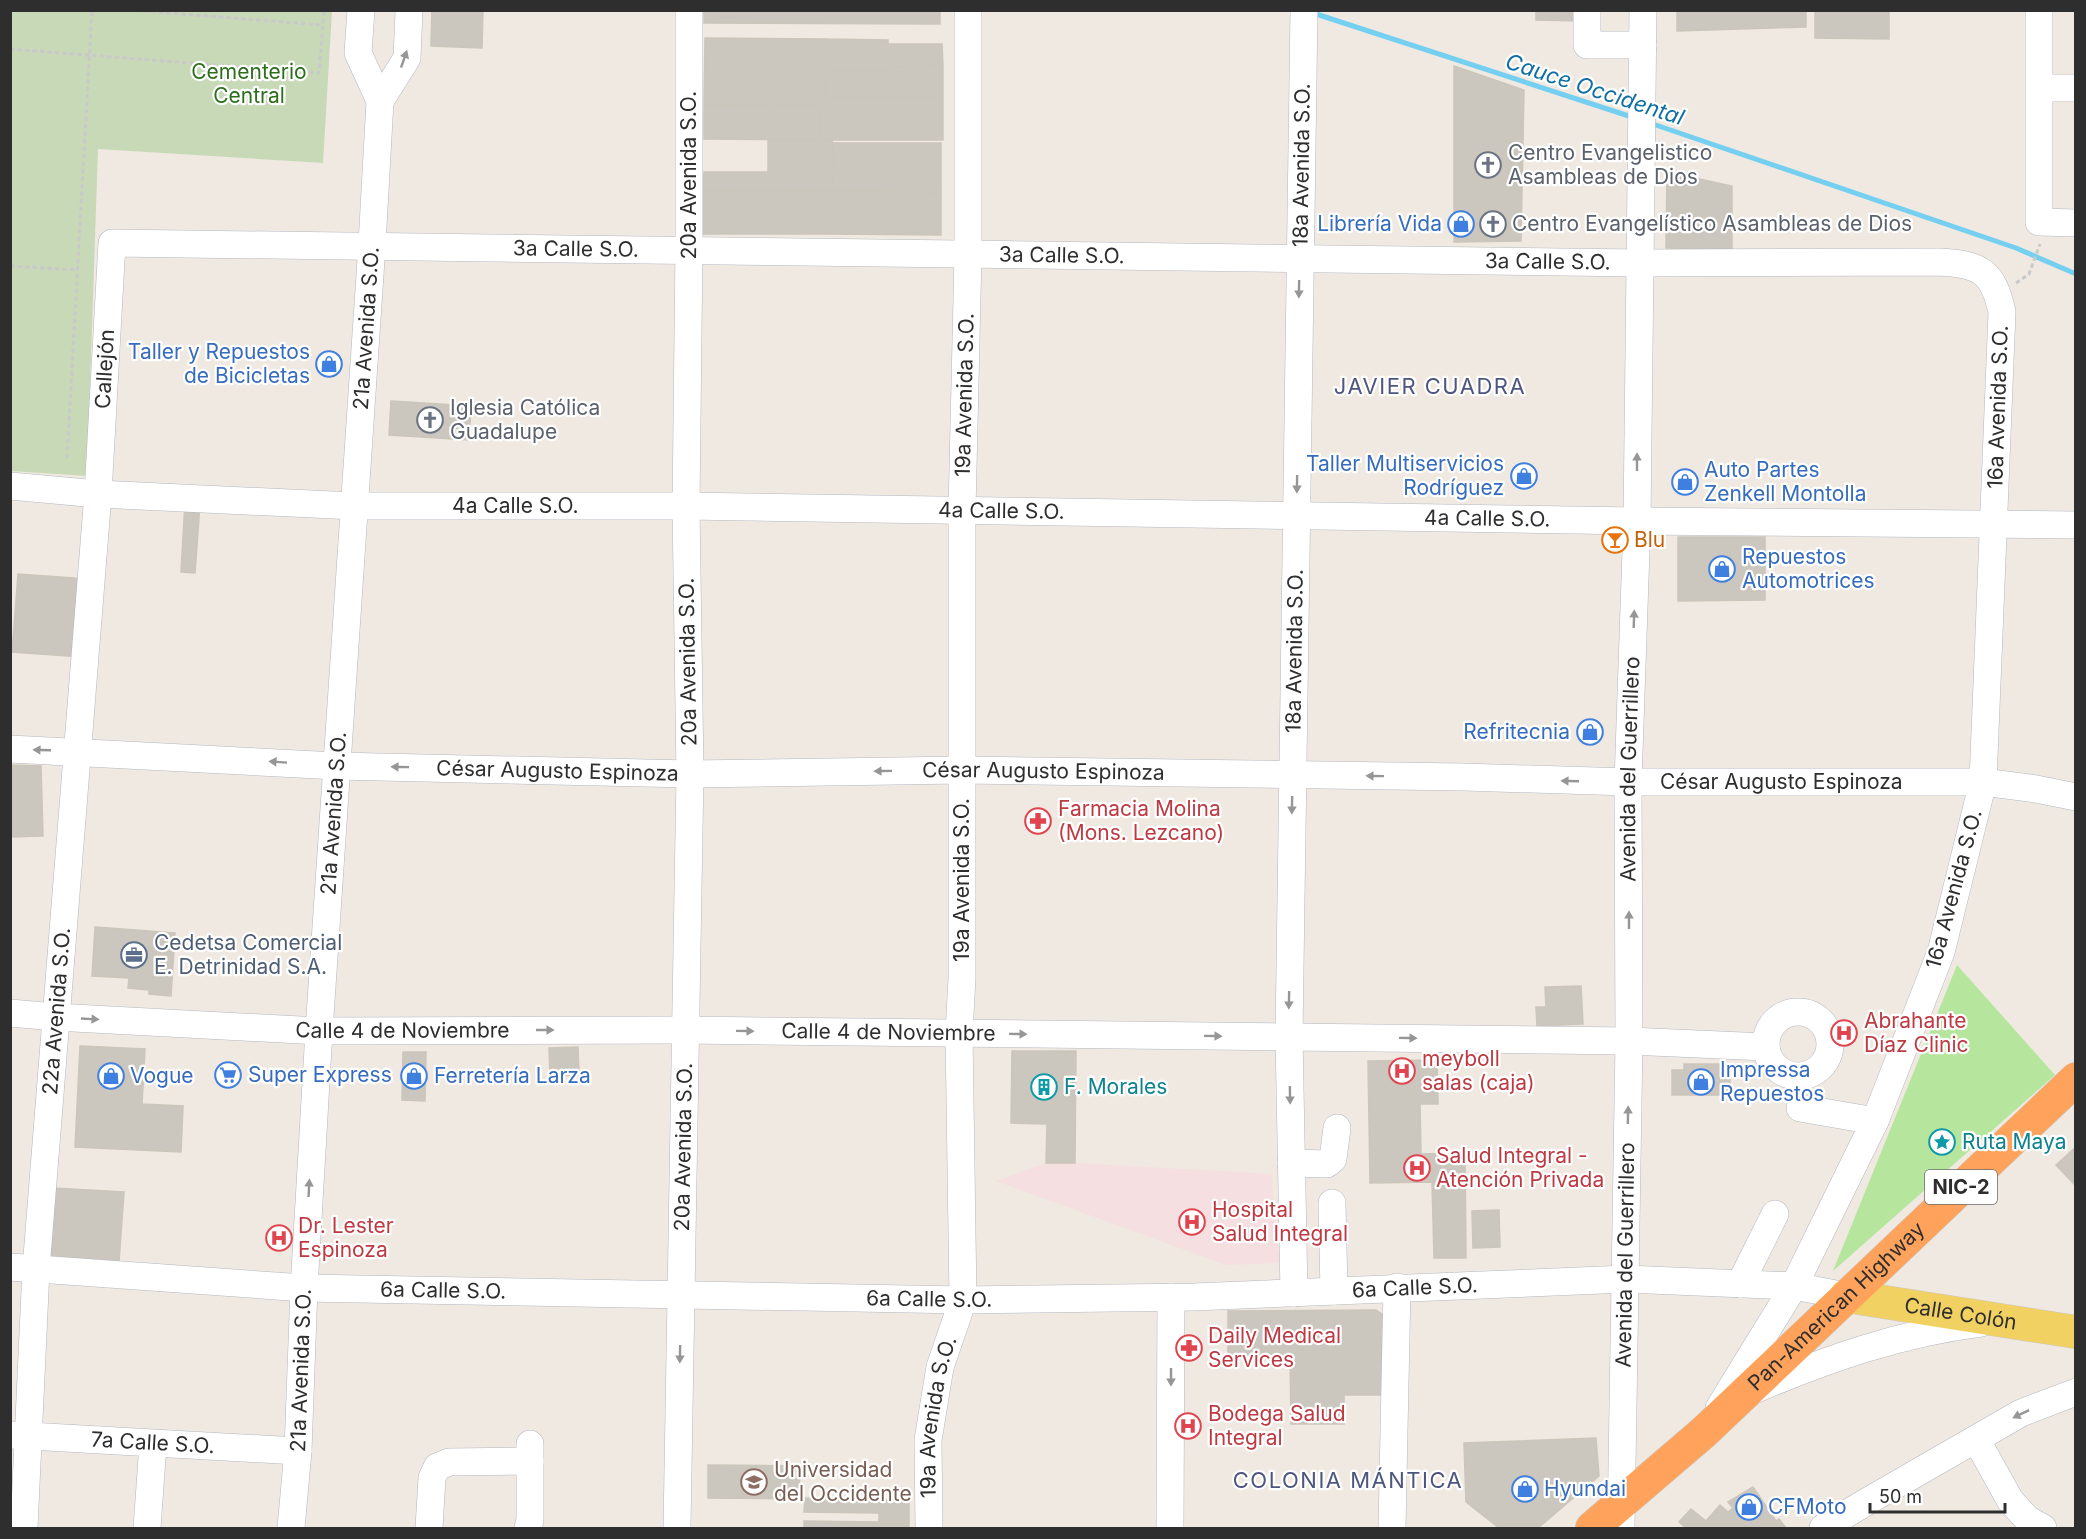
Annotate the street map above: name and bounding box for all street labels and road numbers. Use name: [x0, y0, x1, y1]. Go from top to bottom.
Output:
street label: 18a Avenida S.O.: [1288, 83, 1315, 247]
street label: 20a Avenida S.O.: [676, 91, 701, 260]
street label: 3a Calle S.O.: [513, 235, 639, 262]
street label: 3a Calle S.O.: [999, 242, 1125, 268]
street label: 21a Avenida S.O.: [348, 246, 384, 411]
street label: 3a Calle S.O.: [1485, 248, 1611, 275]
street label: 19a Avenida S.O.: [950, 313, 979, 477]
street label: 16a Avenida S.O.: [1982, 325, 2013, 489]
street label: Callejón: [90, 328, 119, 409]
street label: 4a Calle S.O.: [452, 493, 579, 518]
street label: 4a Calle S.O.: [938, 497, 1065, 524]
street label: 4a Calle S.O.: [1424, 505, 1551, 532]
street label: 18a Avenida S.O.: [1280, 569, 1308, 733]
street label: 20a Avenida S.O.: [674, 578, 701, 746]
street label: Avenida del Guerrillero: [1615, 656, 1644, 882]
street label: 21a Avenida S.O.: [315, 731, 351, 896]
street label: César Augusto Espinoza: [436, 755, 679, 786]
street label: César Augusto Espinoza: [922, 757, 1165, 785]
street label: César Augusto Espinoza: [1660, 769, 1903, 794]
street label: 19a Avenida S.O.: [949, 798, 974, 962]
street label: 16a Avenida S.O.: [1920, 807, 1987, 971]
street label: 22a Avenida S.O.: [37, 926, 75, 1096]
street label: Calle 4 de Noviembre: [295, 1017, 510, 1043]
street label: Calle 4 de Noviembre: [781, 1018, 996, 1046]
street label: 20a Avenida S.O.: [669, 1063, 697, 1231]
street label: Avenida del Guerrillero: [1611, 1142, 1639, 1368]
road number: NIC-2: [1925, 1170, 1997, 1204]
street label: Pan-American Highway: [1743, 1216, 1930, 1396]
street label: 6a Calle S.O.: [1351, 1272, 1478, 1302]
street label: 6a Calle S.O.: [380, 1276, 506, 1304]
street label: 6a Calle S.O.: [866, 1285, 992, 1312]
street label: 21a Avenida S.O.: [285, 1288, 316, 1453]
street label: Calle Colón: [1903, 1292, 2019, 1335]
street label: 19a Avenida S.O.: [914, 1333, 962, 1498]
street label: 7a Calle S.O.: [90, 1426, 215, 1458]

